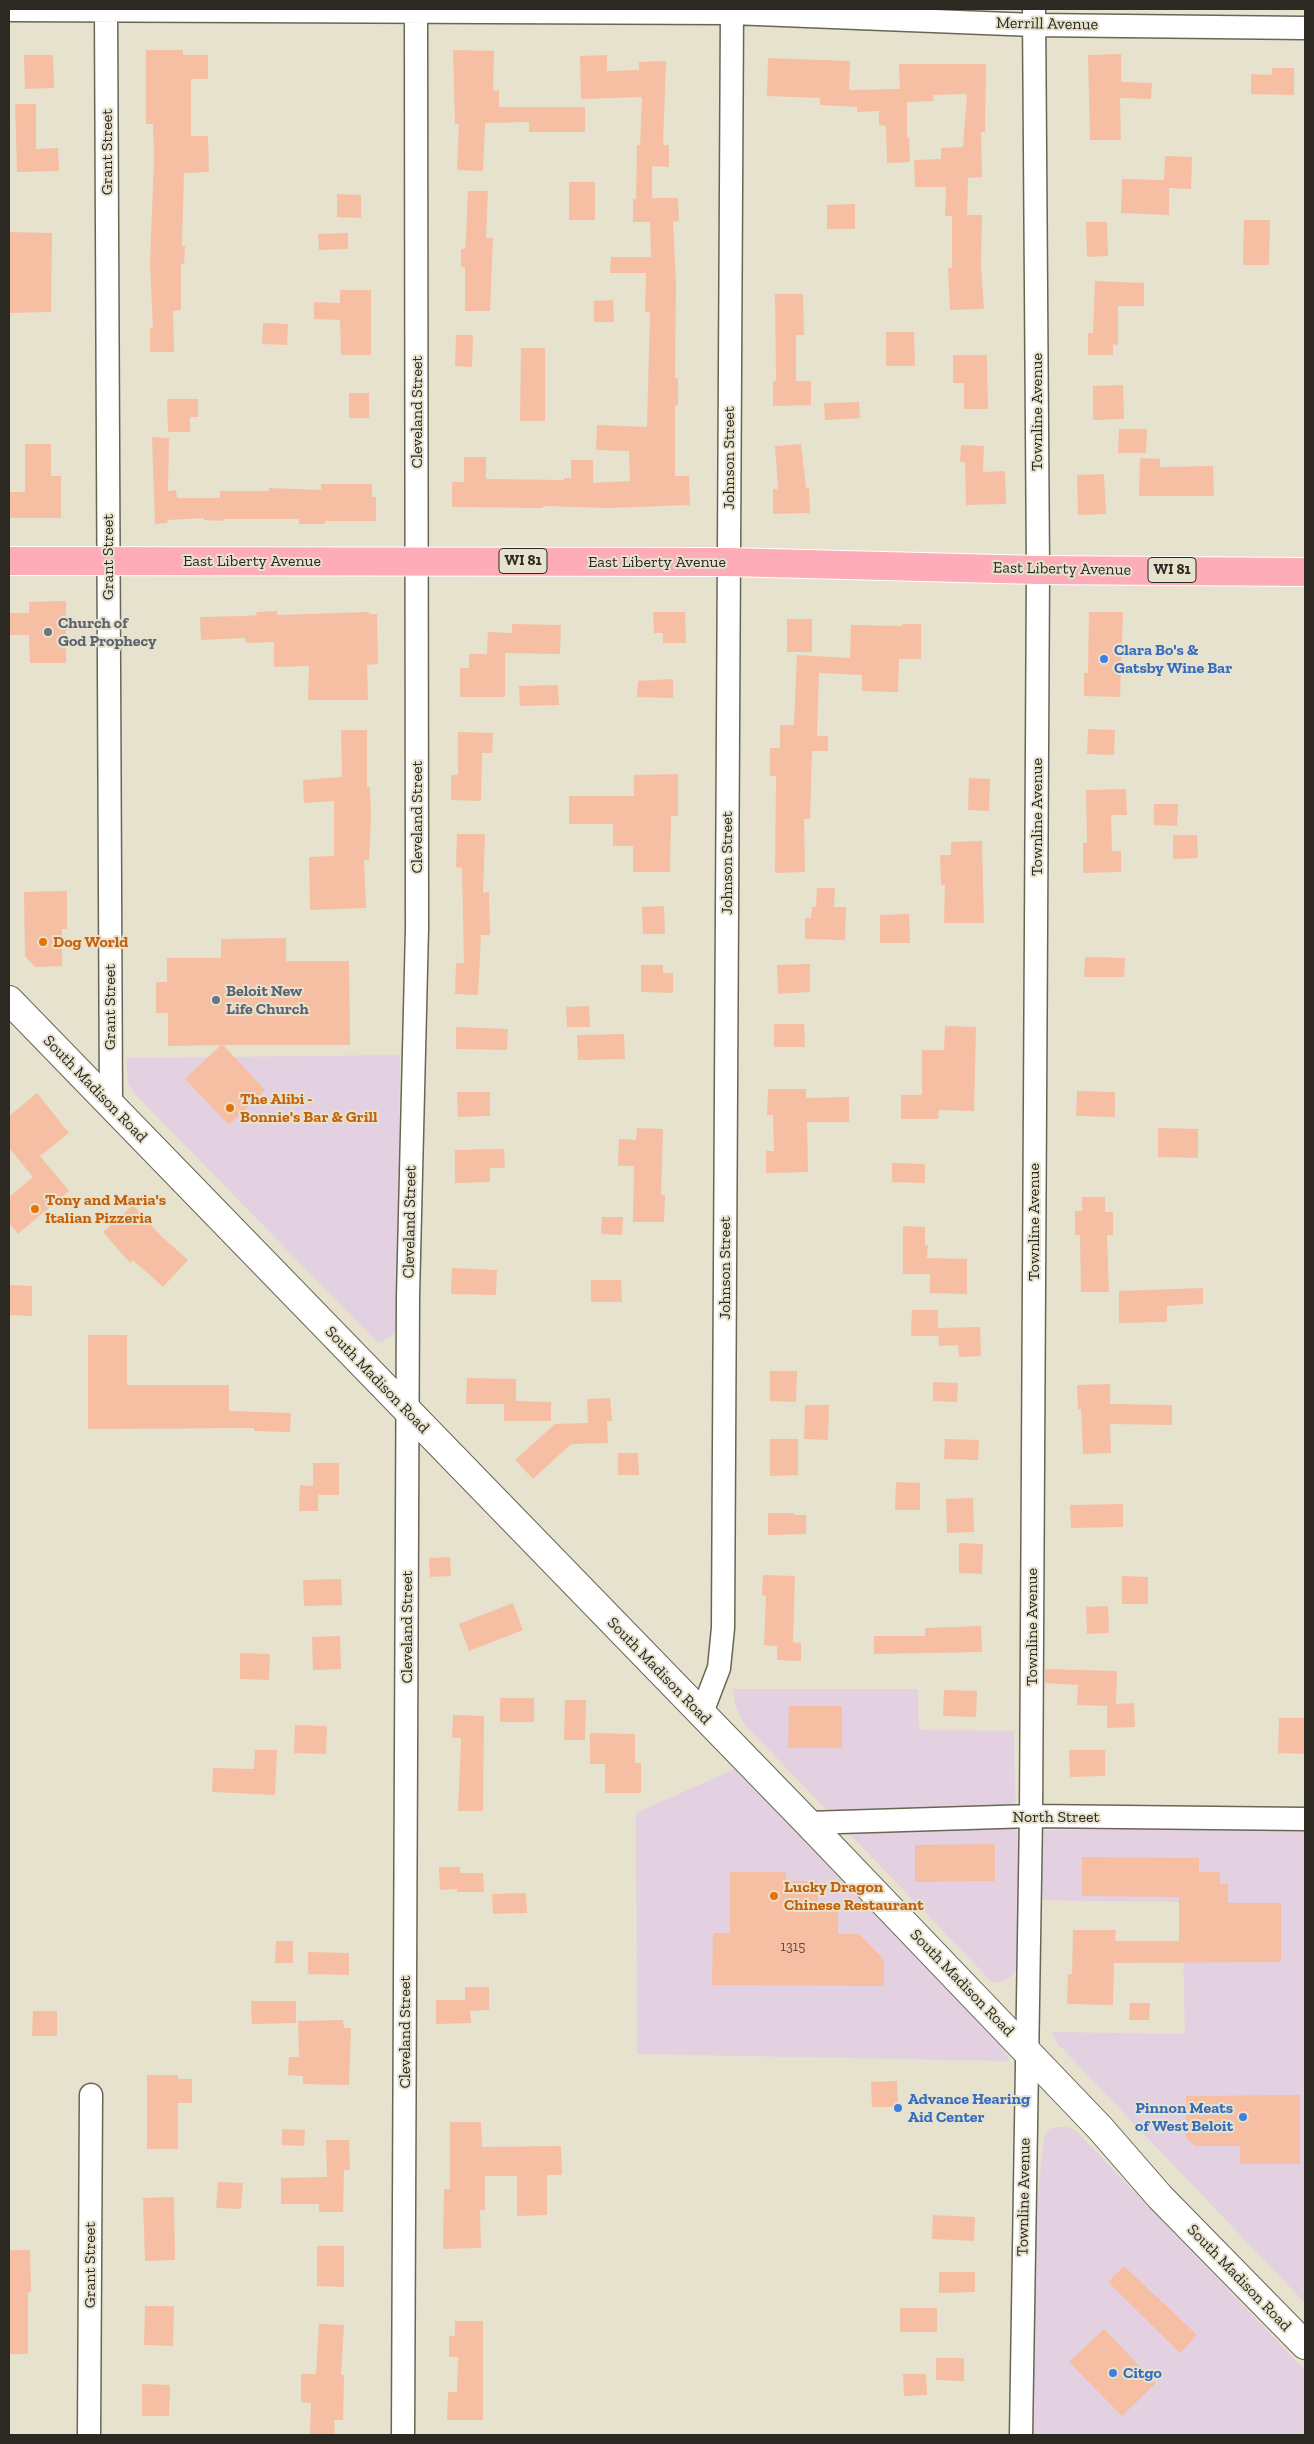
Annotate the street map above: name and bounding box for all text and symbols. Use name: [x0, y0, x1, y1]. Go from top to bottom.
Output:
street label: Merrill Avenue: [996, 14, 1098, 34]
street label: Grant Street: [97, 109, 117, 195]
street label: Townline Avenue: [1027, 353, 1047, 471]
street label: Cleveland Street: [407, 356, 427, 468]
street label: Johnson Street: [719, 406, 739, 510]
street label: Grant Street: [98, 514, 118, 600]
road number: WI 81: [499, 548, 547, 574]
street label: East Liberty Avenue: [183, 551, 321, 571]
street label: East Liberty Avenue: [588, 552, 726, 572]
street label: East Liberty Avenue: [993, 558, 1131, 580]
road number: WI 81: [1148, 558, 1196, 582]
place label: Church of God Prophecy: [58, 613, 157, 651]
marker: Church of God Prophecy: [42, 626, 54, 638]
place label: Clara Bo's & Gatsby Wine Bar: [1114, 640, 1232, 678]
marker: Clara Bo's & Gatsby Wine Bar: [1098, 653, 1110, 665]
street label: Townline Avenue: [1027, 758, 1047, 876]
street label: Cleveland Street: [407, 761, 427, 873]
street label: Johnson Street: [717, 811, 737, 915]
place label: Dog World: [53, 932, 128, 952]
marker: Dog World: [37, 936, 49, 948]
street label: Grant Street: [100, 964, 120, 1050]
place label: Beloit New Life Church: [226, 981, 309, 1019]
marker: Beloit New Life Church: [210, 994, 222, 1006]
street label: South Madison Road: [39, 1031, 151, 1147]
place label: The Alibi - Bonnie's Bar & Grill: [240, 1089, 378, 1127]
marker: The Alibi - Bonnie's Bar & Grill: [224, 1102, 236, 1114]
street label: Townline Avenue: [1024, 1163, 1044, 1281]
street label: Cleveland Street: [399, 1165, 421, 1279]
place label: Tony and Maria's Italian Pizzeria: [45, 1190, 166, 1228]
marker: Tony and Maria's Italian Pizzeria: [29, 1203, 41, 1215]
street label: Johnson Street: [715, 1216, 735, 1320]
street label: South Madison Road: [321, 1322, 433, 1438]
street label: Townline Avenue: [1022, 1568, 1042, 1686]
street label: Cleveland Street: [397, 1571, 417, 1683]
street label: South Madison Road: [603, 1613, 715, 1729]
street label: North Street: [1012, 1807, 1100, 1827]
place label: Lucky Dragon Chinese Restaurant: [784, 1877, 924, 1915]
marker: Lucky Dragon Chinese Restaurant: [768, 1890, 780, 1902]
street label: South Madison Road: [906, 1925, 1018, 2041]
house number: 1315: [781, 1939, 805, 1955]
street label: Cleveland Street: [395, 1976, 415, 2088]
place label: Advance Hearing Aid Center: [908, 2089, 1030, 2127]
place label: Pinnon Meats of West Beloit: [1135, 2098, 1233, 2136]
marker: Advance Hearing Aid Center: [892, 2102, 904, 2114]
marker: Pinnon Meats of West Beloit: [1237, 2111, 1249, 2123]
street label: Townline Avenue: [1013, 2138, 1035, 2256]
street label: South Madison Road: [1183, 2220, 1295, 2336]
street label: Grant Street: [80, 2222, 100, 2308]
place label: Citgo: [1123, 2363, 1162, 2383]
marker: Citgo: [1107, 2367, 1119, 2379]

